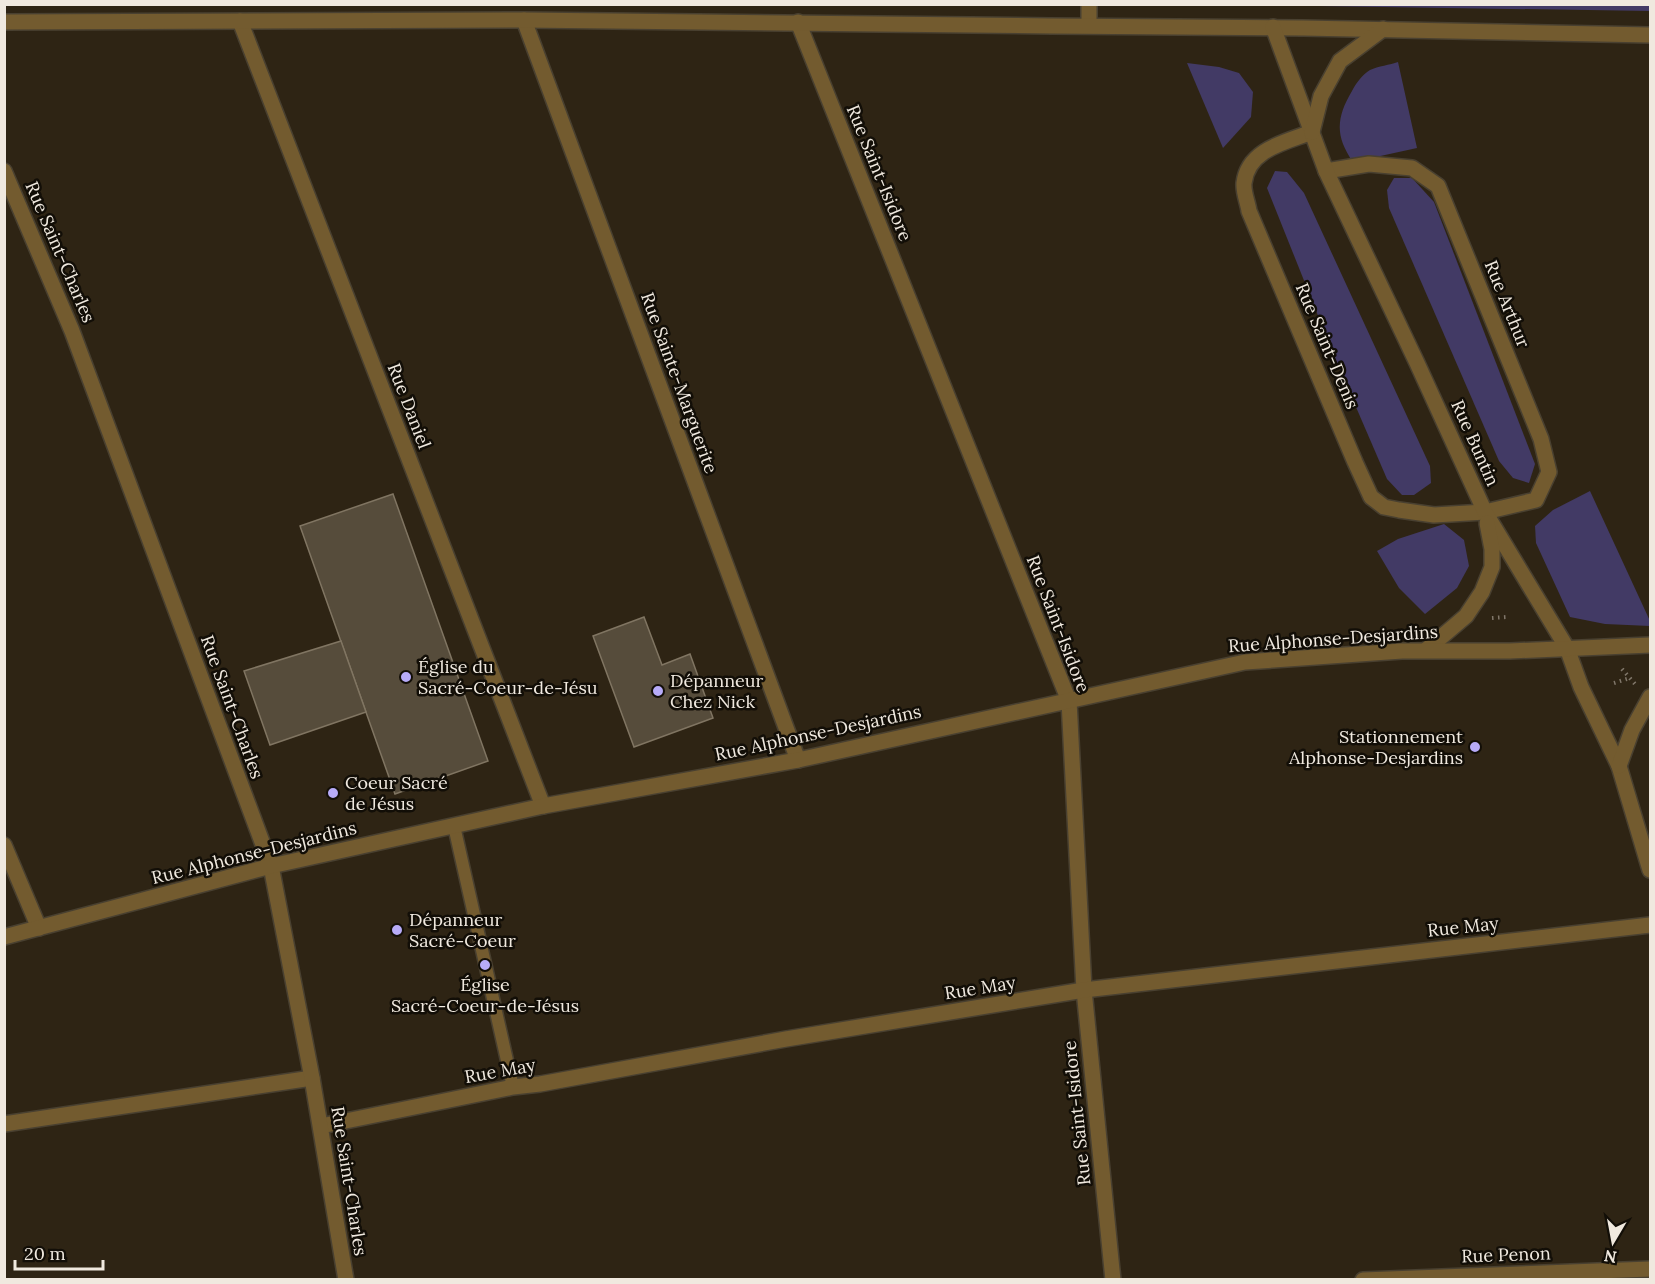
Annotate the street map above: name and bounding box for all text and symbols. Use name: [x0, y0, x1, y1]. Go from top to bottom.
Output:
street label: Rue Saint-Isidore: [842, 101, 917, 245]
street label: Rue Saint-Charles: [20, 178, 101, 326]
street label: Rue Arthur: [1480, 257, 1535, 351]
street label: Rue Saint-Denis: [1291, 279, 1364, 412]
street label: Rue Sainte-Marguerite: [636, 289, 723, 477]
street label: Rue Daniel: [383, 360, 436, 452]
street label: Rue Buntin: [1446, 396, 1505, 490]
street label: Rue Saint-Isidore: [1022, 552, 1095, 696]
street label: Rue Alphonse-Desjardins: [1227, 620, 1439, 657]
street label: Rue Saint-Charles: [196, 632, 269, 782]
place label: Église du Sacré-Coeur-de-Jésu: [418, 655, 598, 699]
place label: Dépanneur Chez Nick: [670, 669, 764, 713]
marker: Église du Sacré-Coeur-de-Jésu: [399, 670, 413, 684]
marker: Dépanneur Chez Nick: [651, 684, 665, 698]
street label: Rue Alphonse-Desjardins: [713, 699, 923, 766]
place label: Stationnement Alphonse-Desjardins: [1288, 725, 1463, 769]
marker: Stationnement Alphonse-Desjardins: [1468, 740, 1482, 754]
place label: Coeur Sacré de Jésus: [345, 771, 448, 815]
marker: Coeur Sacré de Jésus: [326, 786, 340, 800]
street label: Rue Alphonse-Desjardins: [149, 816, 359, 889]
place label: Dépanneur Sacré-Coeur: [409, 908, 516, 952]
street label: Rue May: [1426, 911, 1500, 942]
marker: Dépanneur Sacré-Coeur: [390, 923, 404, 937]
marker: Église Sacré-Coeur-de-Jésus: [478, 958, 492, 972]
street label: Rue May: [943, 970, 1018, 1004]
place label: Église Sacré-Coeur-de-Jésus: [391, 973, 579, 1017]
street label: Rue Saint-Isidore: [1057, 1039, 1096, 1187]
street label: Rue May: [463, 1053, 538, 1088]
street label: Rue Saint-Charles: [326, 1105, 373, 1257]
north arrow: [1583, 1212, 1643, 1272]
scale bar: [15, 1233, 104, 1271]
street label: Rue Penon: [1461, 1241, 1551, 1268]
text: 20 m: [24, 1242, 66, 1265]
text: N: [1603, 1246, 1618, 1268]

